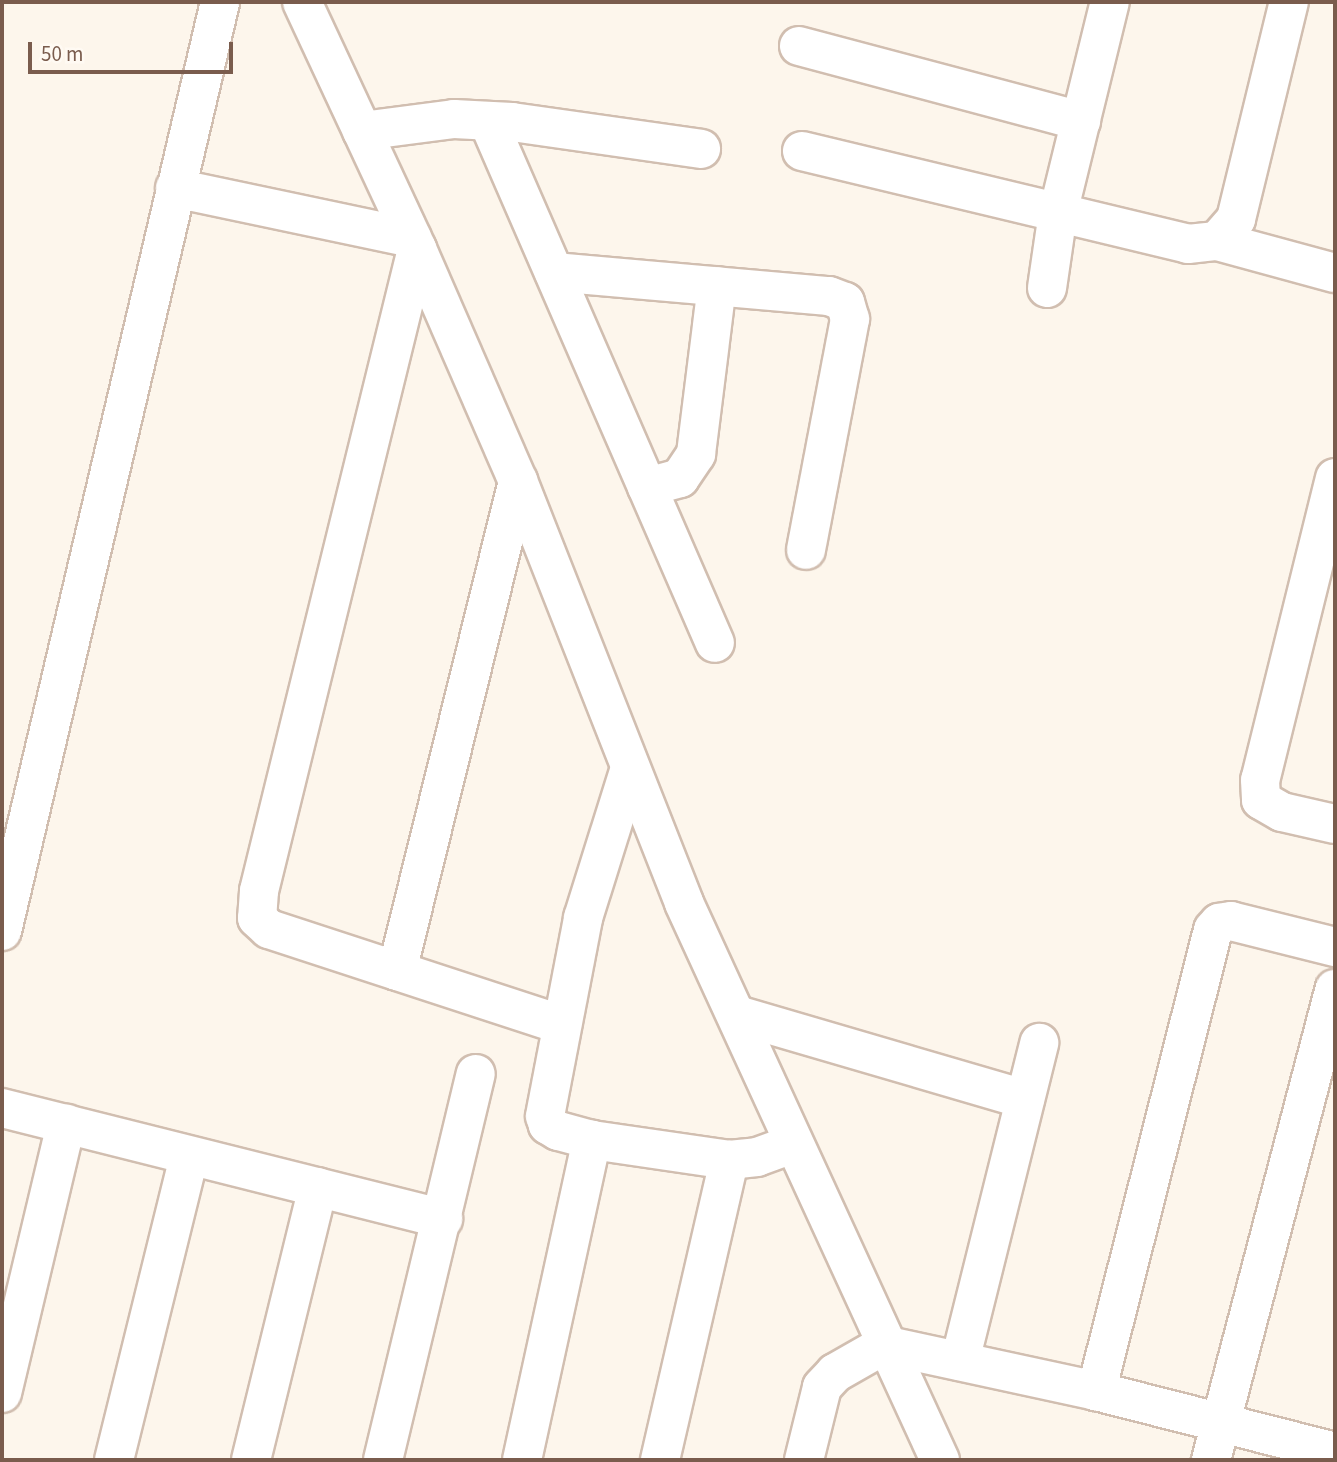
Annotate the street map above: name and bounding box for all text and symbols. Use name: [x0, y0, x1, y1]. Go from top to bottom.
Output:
scale bar: [32, 28, 236, 72]
text: 50 m: [41, 39, 83, 69]

